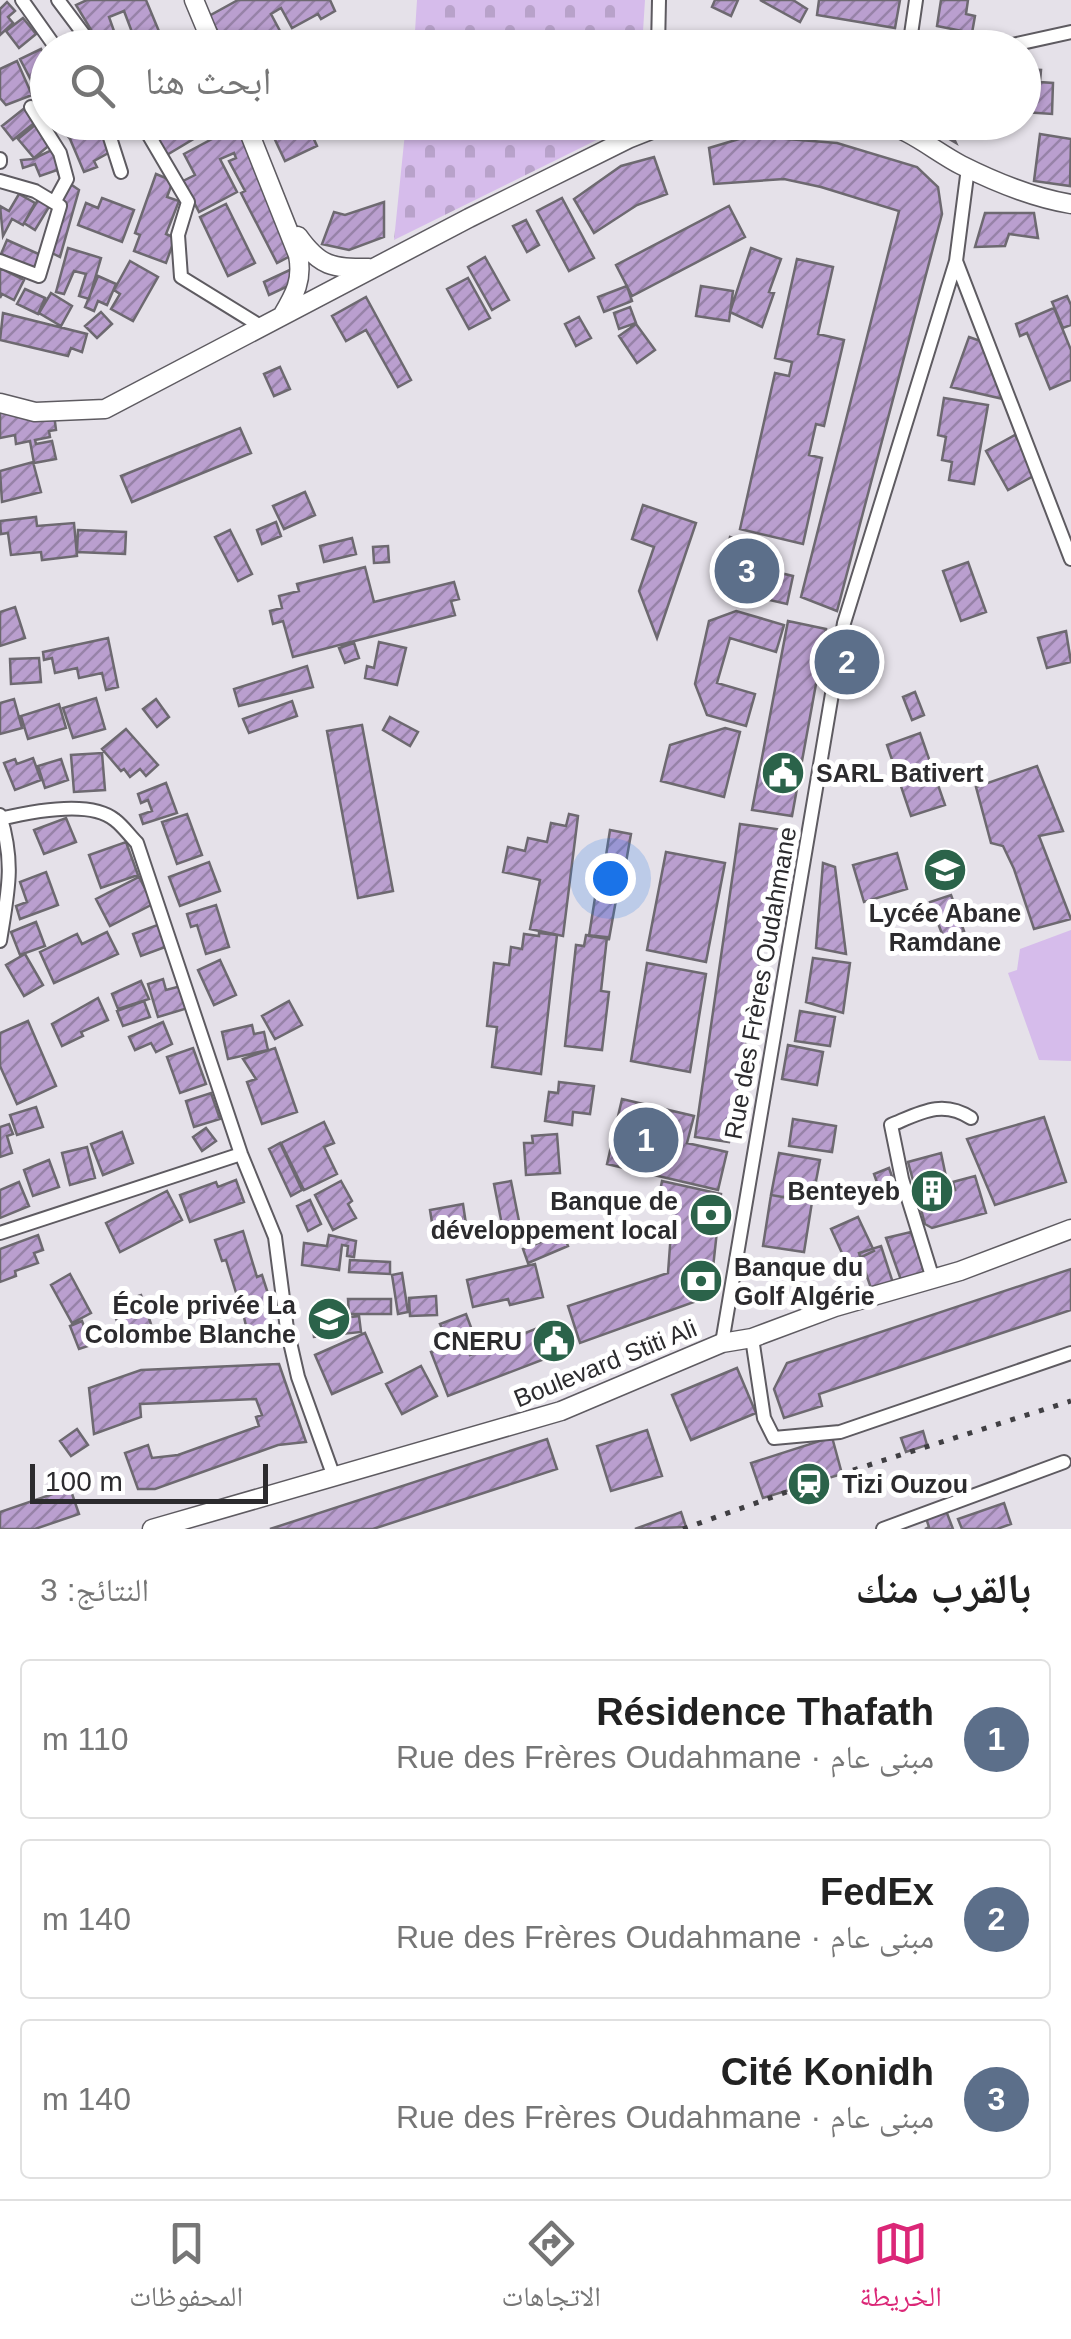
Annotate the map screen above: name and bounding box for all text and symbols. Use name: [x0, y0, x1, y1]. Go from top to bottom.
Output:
search box: [30, 30, 1041, 140]
icon: search: [65, 58, 120, 113]
text: ابحث هنا: [145, 60, 271, 102]
pin: 3: [714, 534, 780, 608]
pin: 2: [814, 624, 880, 700]
public building icon: SARL Bativert: [760, 750, 806, 796]
place label: SARL Bativert: [816, 759, 984, 787]
street label: Rue des Frères Oudahmane: [719, 825, 801, 1141]
school or university icon: Lycée Abane Ramdane: [922, 847, 968, 893]
your location: [585, 853, 636, 904]
place label: Lycée Abane Ramdane: [869, 899, 1021, 956]
pin: 1: [614, 1102, 678, 1178]
building icon: Benteyeb: [909, 1168, 955, 1214]
place label: Benteyeb: [787, 1177, 900, 1205]
place label: Banque de développement local: [431, 1187, 678, 1244]
bank icon: Banque de développement local: [688, 1192, 734, 1238]
place label: Banque du Golf Algérie: [734, 1253, 875, 1310]
bank icon: Banque du Golf Algérie: [678, 1258, 724, 1304]
place label: École privée La Colombe Blanche: [85, 1291, 297, 1348]
school or university icon: École privée La Colombe Blanche: [306, 1296, 352, 1342]
street label: Boulevard Stiti Ali: [510, 1314, 700, 1412]
public building icon: CNERU: [531, 1318, 577, 1364]
place label: CNERU: [433, 1327, 522, 1355]
scale bar: [30, 1459, 268, 1504]
station icon: Tizi Ouzou: [786, 1461, 832, 1507]
text: 100 m: [45, 1466, 123, 1497]
place label: Tizi Ouzou: [842, 1470, 968, 1498]
text: بالقرب منك: [855, 1565, 1031, 1612]
text: النتائج: 3: [40, 1572, 149, 1608]
text: Résidence Thafath: [596, 1691, 934, 1733]
text: 110 m: [42, 1721, 129, 1757]
text: 1: [988, 1721, 1005, 1757]
text: مبنى عام · Rue des Frères Oudahmane: [396, 1739, 934, 1775]
text: FedEx: [820, 1871, 934, 1913]
text: 140 m: [42, 1901, 131, 1937]
text: 2: [988, 1901, 1005, 1937]
text: مبنى عام · Rue des Frères Oudahmane: [396, 1919, 934, 1955]
text: Cité Konidh: [721, 2051, 934, 2093]
text: 140 m: [42, 2081, 131, 2117]
text: 3: [988, 2081, 1005, 2117]
text: مبنى عام · Rue des Frères Oudahmane: [396, 2099, 934, 2135]
tab: المحفوظات: [129, 2216, 243, 2324]
tab: الاتجاهات: [502, 2216, 601, 2324]
tab: الخريطة: [859, 2216, 942, 2324]

